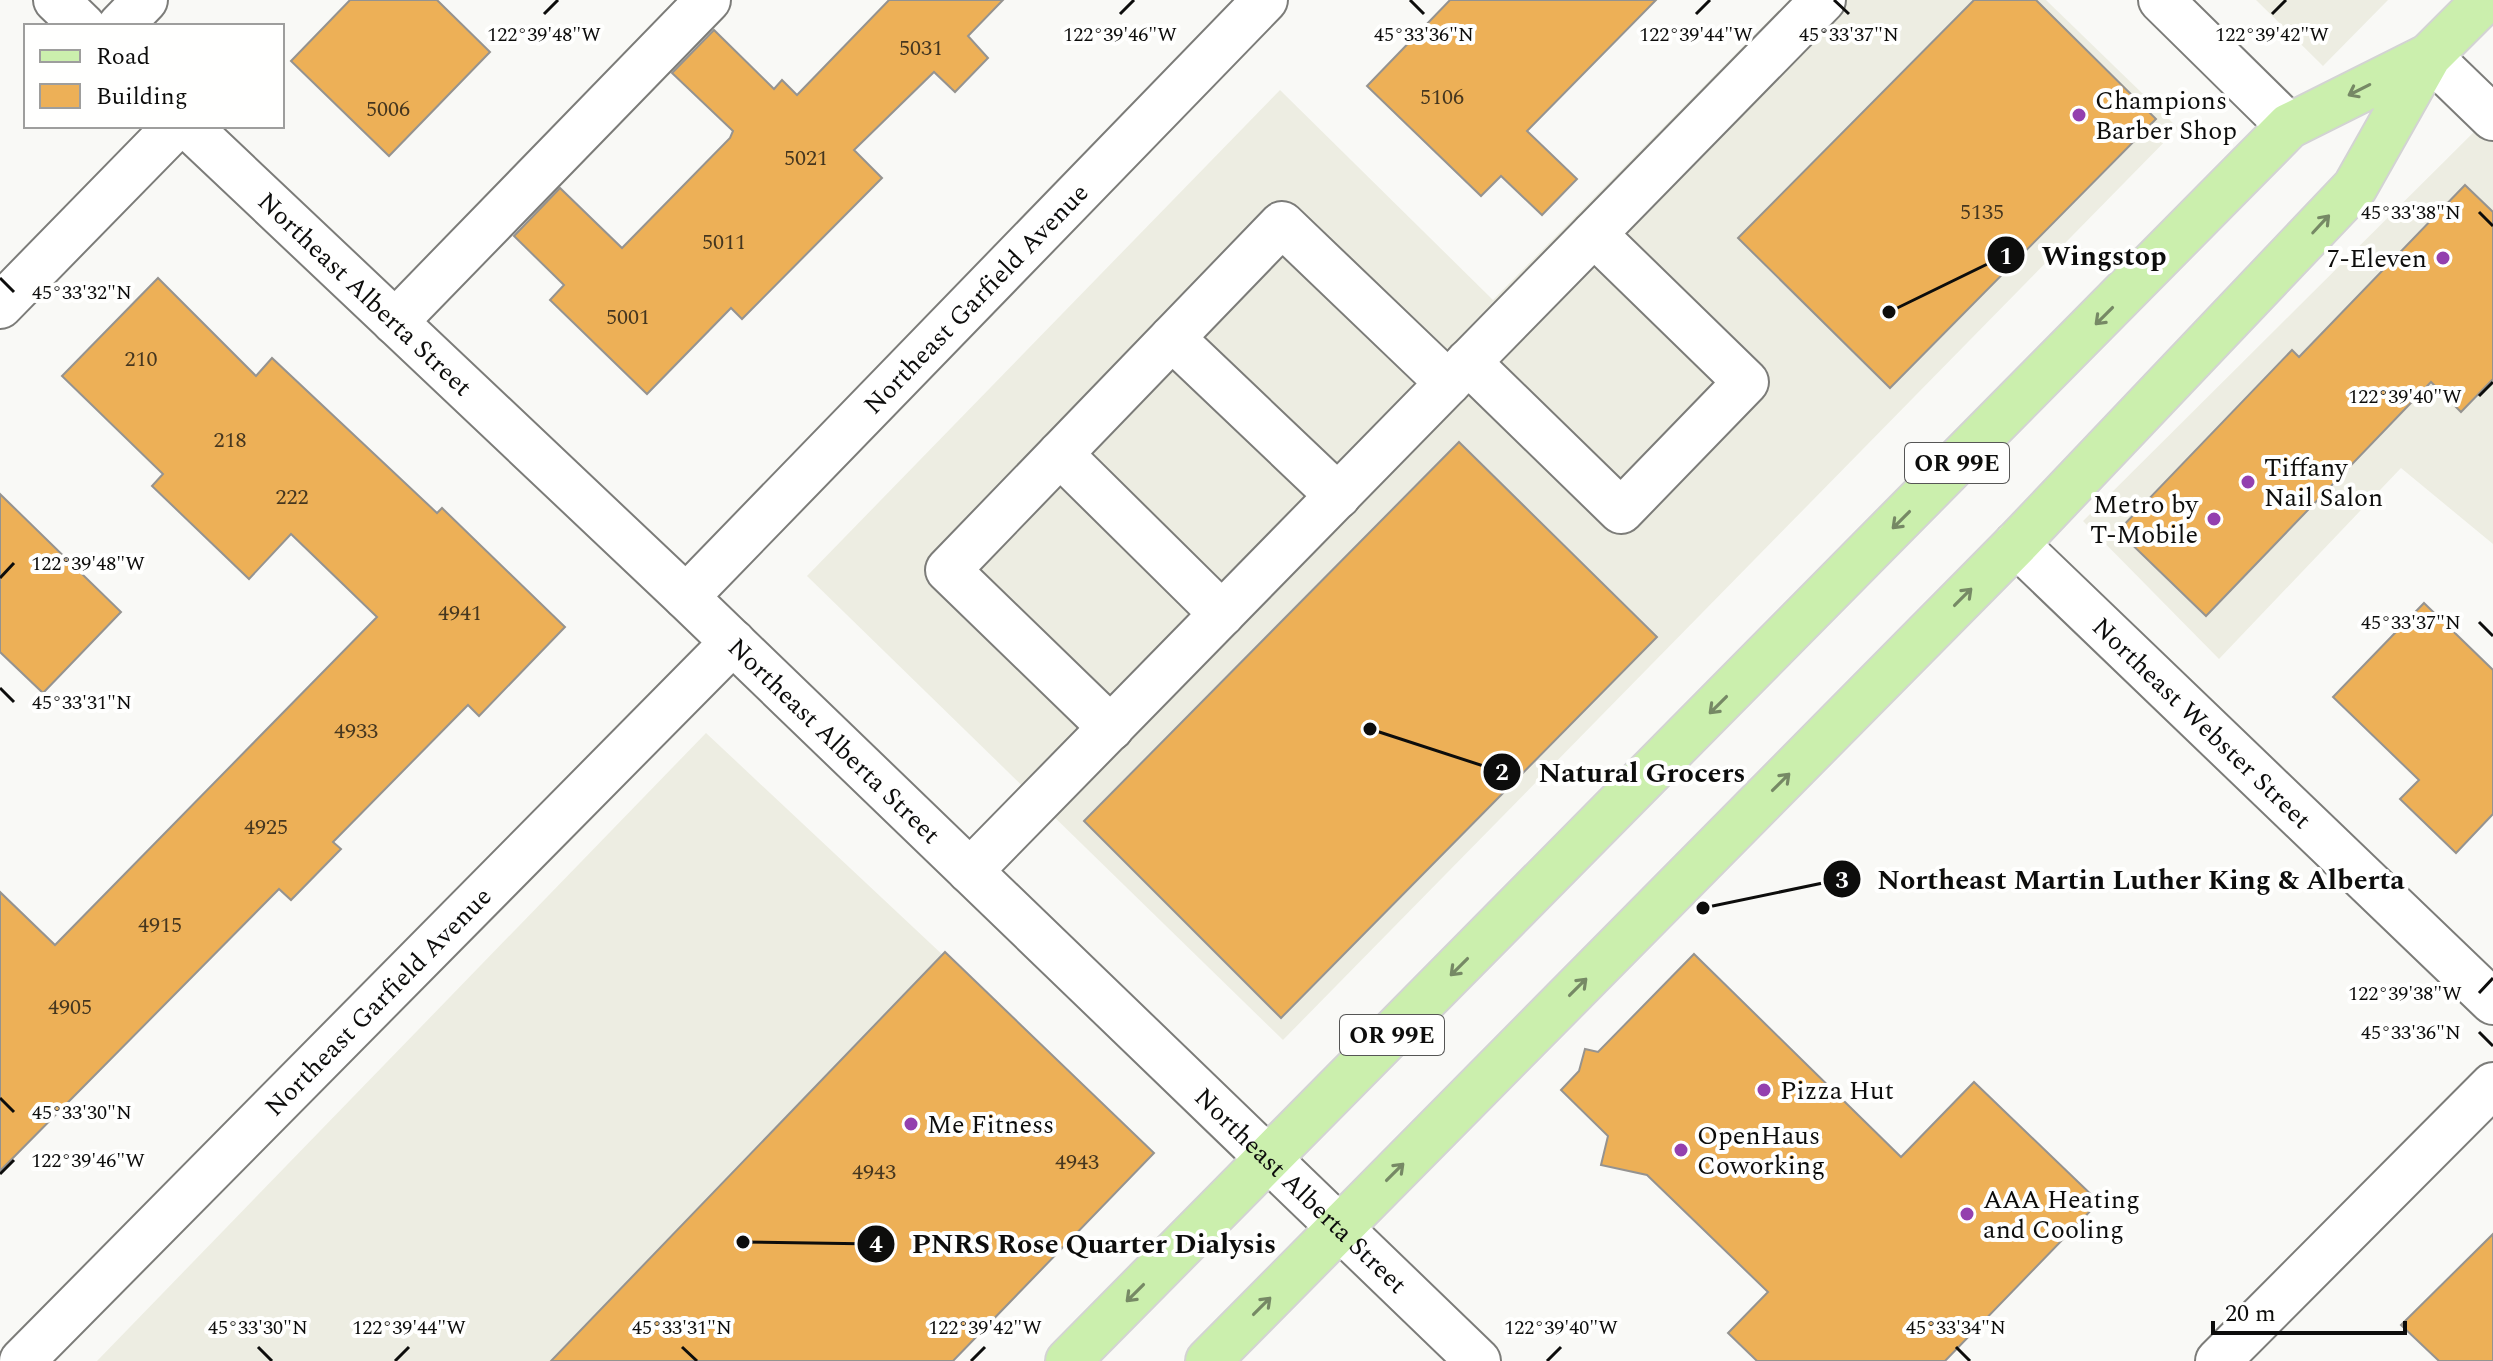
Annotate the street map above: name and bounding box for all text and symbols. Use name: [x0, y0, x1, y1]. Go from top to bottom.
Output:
text: 122°39'48"W: [487, 20, 601, 50]
text: 122°39'46"W: [1063, 20, 1177, 50]
text: 45°33'36"N: [1374, 20, 1474, 50]
text: 122°39'44"W: [1639, 20, 1753, 50]
text: 45°33'37"N: [1799, 20, 1899, 50]
text: 122°39'42"W: [2215, 20, 2329, 50]
legend: [24, 24, 284, 128]
house number: 5031: [899, 32, 943, 65]
text: Road: [96, 39, 150, 75]
text: Building: [96, 79, 188, 115]
house number: 5106: [1420, 81, 1464, 114]
place label: Champions Barber Shop: [2095, 81, 2237, 151]
one-way arrow: [2348, 83, 2372, 99]
house number: 5006: [366, 93, 410, 126]
marker: Champions Barber Shop: [2070, 106, 2088, 124]
house number: 5021: [784, 142, 828, 175]
street label: Northeast Garfield Avenue: [854, 174, 1098, 424]
street label: Northeast Alberta Street: [248, 183, 481, 406]
house number: 5135: [1960, 196, 2004, 229]
text: 45°33'38"N: [2361, 198, 2461, 228]
one-way arrow: [2311, 214, 2330, 234]
house number: 5011: [702, 226, 746, 259]
callout: Wingstop: [1986, 229, 2183, 281]
text: Wingstop: [2041, 235, 2167, 278]
text: 1: [1999, 239, 2013, 275]
place label: 7-Eleven: [2327, 239, 2427, 279]
marker: 7-Eleven: [2434, 249, 2452, 267]
text: 45°33'32"N: [32, 278, 132, 308]
house number: 5001: [606, 301, 650, 334]
one-way arrow: [2095, 306, 2114, 325]
house number: 210: [124, 343, 158, 376]
text: 122°39'40"W: [2348, 382, 2462, 412]
house number: 218: [213, 424, 247, 457]
road number: OR 99E: [1905, 443, 2009, 483]
place label: Tiffany Nail Salon: [2264, 448, 2383, 518]
marker: Tiffany Nail Salon: [2239, 473, 2257, 491]
house number: 222: [275, 481, 309, 514]
place label: Metro by T-Mobile: [2090, 485, 2200, 555]
one-way arrow: [1892, 510, 1911, 529]
marker: Metro by T-Mobile: [2205, 510, 2223, 528]
text: 122°39'48"W: [31, 549, 145, 579]
one-way arrow: [1954, 587, 1973, 607]
house number: 4941: [438, 597, 482, 630]
street label: Northeast Webster Street: [2082, 608, 2320, 839]
text: 45°33'37"N: [2361, 608, 2461, 638]
street label: Northeast Alberta Street: [718, 629, 950, 854]
text: 45°33'31"N: [32, 688, 132, 718]
one-way arrow: [1709, 695, 1728, 714]
house number: 4933: [334, 715, 378, 748]
callout: Natural Grocers: [1482, 746, 1761, 798]
text: Natural Grocers: [1538, 752, 1746, 795]
text: 2: [1495, 755, 1509, 791]
one-way arrow: [1771, 773, 1790, 792]
house number: 4925: [244, 811, 288, 844]
callout: Northeast Martin Luther King & Alberta: [1822, 853, 2421, 905]
text: Northeast Martin Luther King & Alberta: [1877, 859, 2405, 902]
text: 3: [1835, 863, 1849, 899]
street label: Northeast Garfield Avenue: [256, 878, 501, 1126]
house number: 4915: [138, 909, 182, 942]
one-way arrow: [1450, 956, 1470, 976]
one-way arrow: [1568, 978, 1587, 997]
text: 122°39'38"W: [2348, 979, 2462, 1009]
house number: 4905: [48, 991, 92, 1024]
road number: OR 99E: [1340, 1015, 1444, 1055]
text: 45°33'36"N: [2361, 1018, 2461, 1048]
place label: Pizza Hut: [1780, 1071, 1894, 1111]
street label: Northeast Alberta Street: [1185, 1078, 1416, 1304]
marker: Pizza Hut: [1755, 1081, 1773, 1099]
text: 45°33'30"N: [32, 1098, 132, 1128]
place label: Me Fitness: [927, 1105, 1054, 1145]
marker: Me Fitness: [902, 1115, 920, 1133]
place label: OpenHaus Coworking: [1697, 1116, 1825, 1186]
marker: OpenHaus Coworking: [1672, 1141, 1690, 1159]
text: 122°39'46"W: [31, 1146, 145, 1176]
house number: 4943: [1055, 1146, 1099, 1179]
house number: 4943: [852, 1156, 896, 1189]
one-way arrow: [1385, 1163, 1404, 1182]
place label: AAA Heating and Cooling: [1983, 1180, 2140, 1250]
marker: AAA Heating and Cooling: [1958, 1205, 1976, 1223]
callout: PNRS Rose Quarter Dialysis: [856, 1218, 1293, 1270]
text: PNRS Rose Quarter Dialysis: [912, 1223, 1276, 1266]
text: 4: [869, 1227, 883, 1263]
one-way arrow: [1126, 1283, 1145, 1302]
scale bar: [2213, 1285, 2405, 1335]
one-way arrow: [1253, 1296, 1272, 1316]
text: 20 m: [2225, 1296, 2276, 1332]
text: 45°33'30"N: [208, 1313, 308, 1343]
text: 122°39'44"W: [352, 1313, 466, 1343]
text: 45°33'31"N: [632, 1313, 732, 1343]
text: 122°39'42"W: [928, 1313, 1042, 1343]
text: 122°39'40"W: [1504, 1313, 1618, 1343]
text: 45°33'34"N: [1906, 1313, 2006, 1343]

